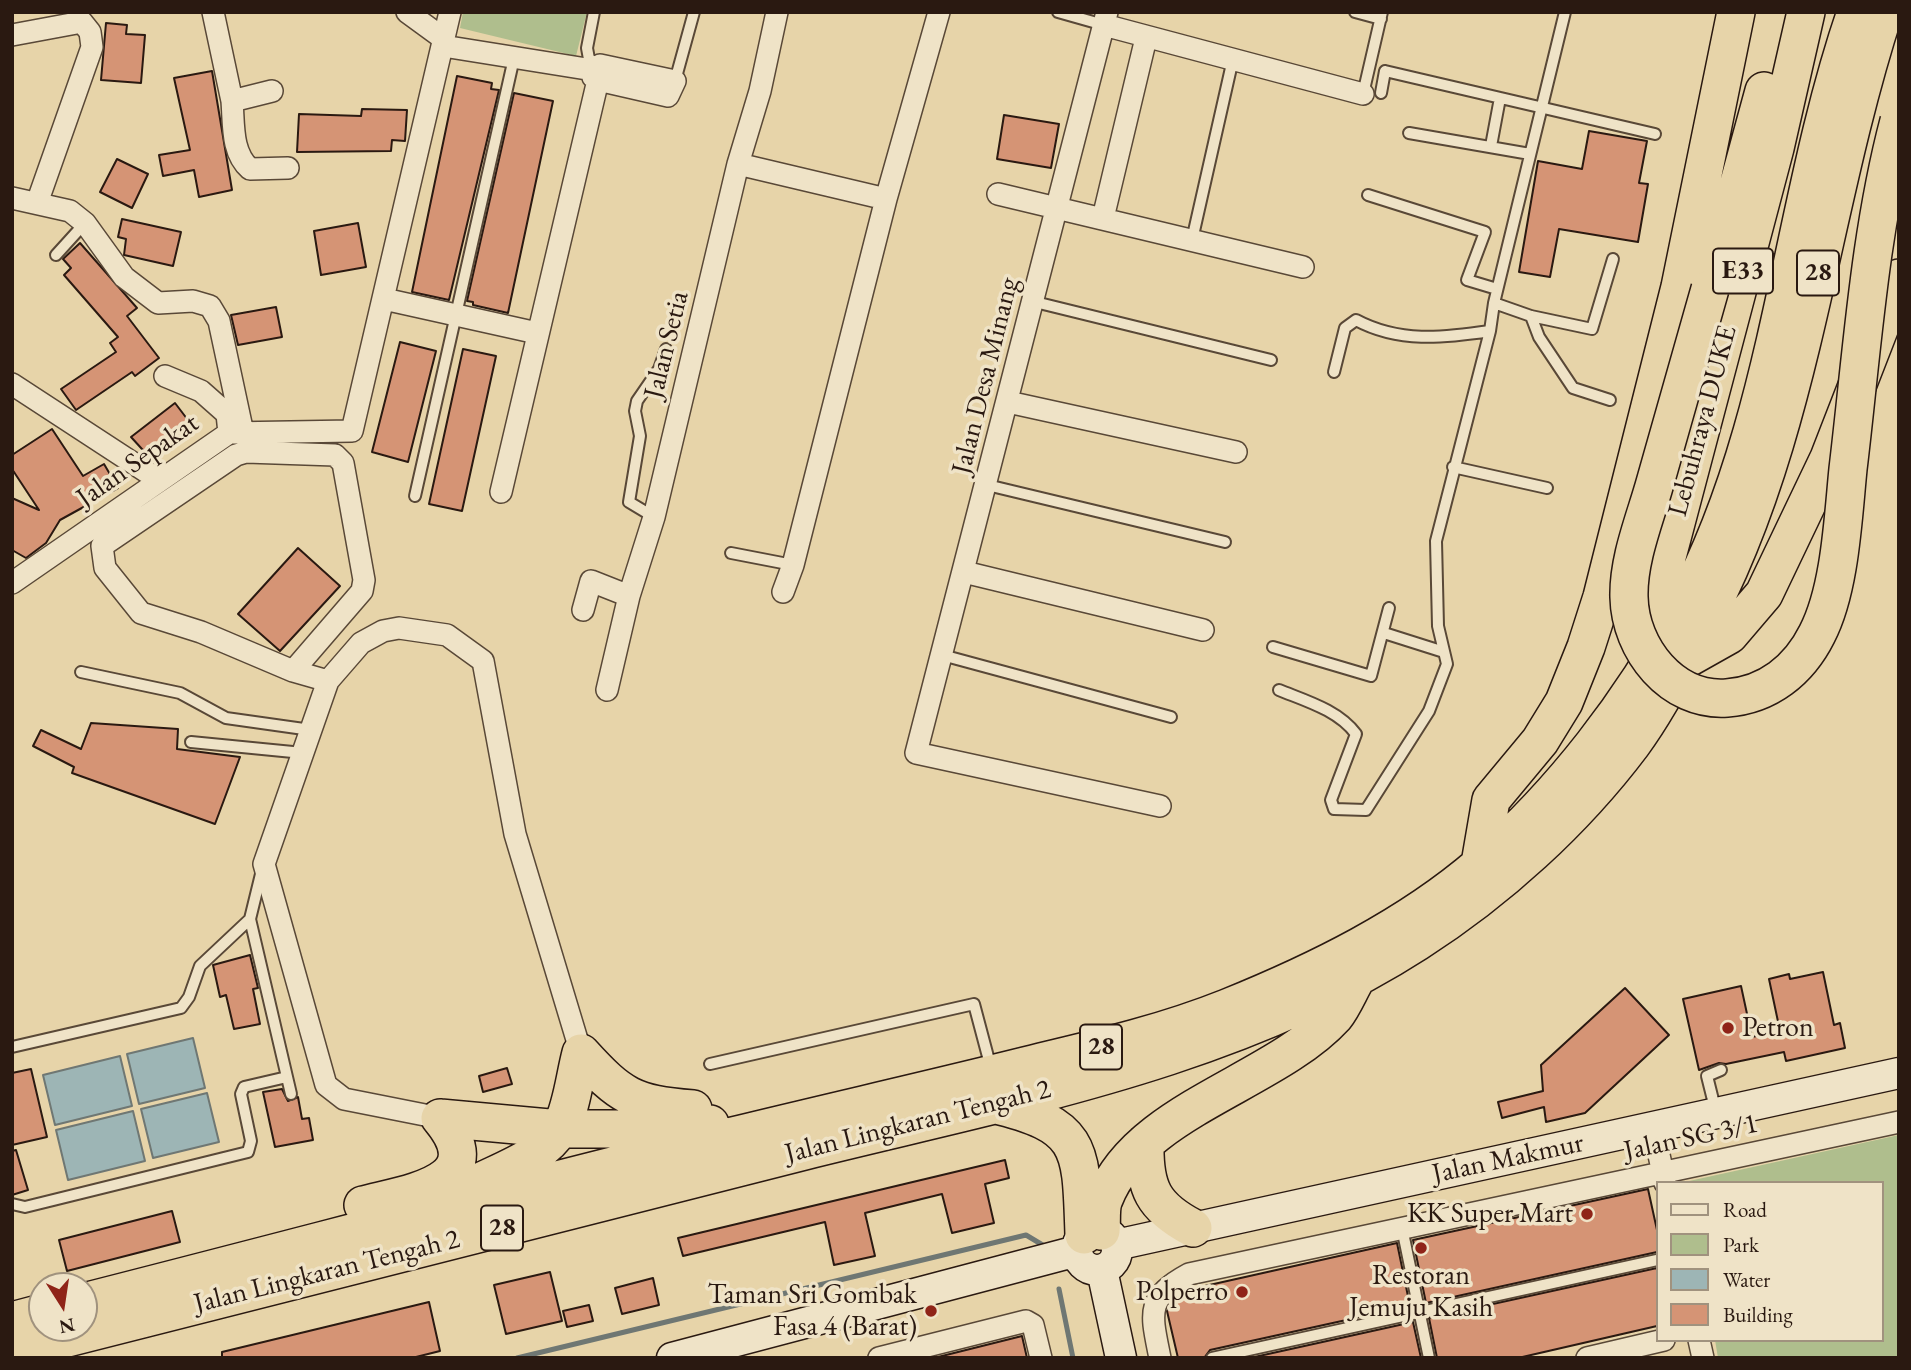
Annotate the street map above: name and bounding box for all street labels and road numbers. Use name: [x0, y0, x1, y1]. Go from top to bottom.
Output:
road number: E33: [1713, 248, 1773, 294]
road number: 28: [1797, 250, 1839, 296]
street label: Jalan Desa Minang: [945, 274, 1027, 478]
street label: Jalan Setia: [637, 288, 697, 402]
street label: Lebuhraya DUKE: [1661, 322, 1745, 520]
street label: Jalan Sepakat: [71, 407, 205, 515]
road number: 28: [1080, 1024, 1122, 1070]
street label: Jalan Lingkaran Tengah 2: [782, 1073, 1054, 1171]
street label: Jalan SG 3/1: [1621, 1107, 1761, 1169]
street label: Jalan Makmur: [1429, 1127, 1587, 1191]
road number: 28: [481, 1205, 523, 1250]
street label: Jalan Lingkaran Tengah 2: [191, 1223, 463, 1321]

